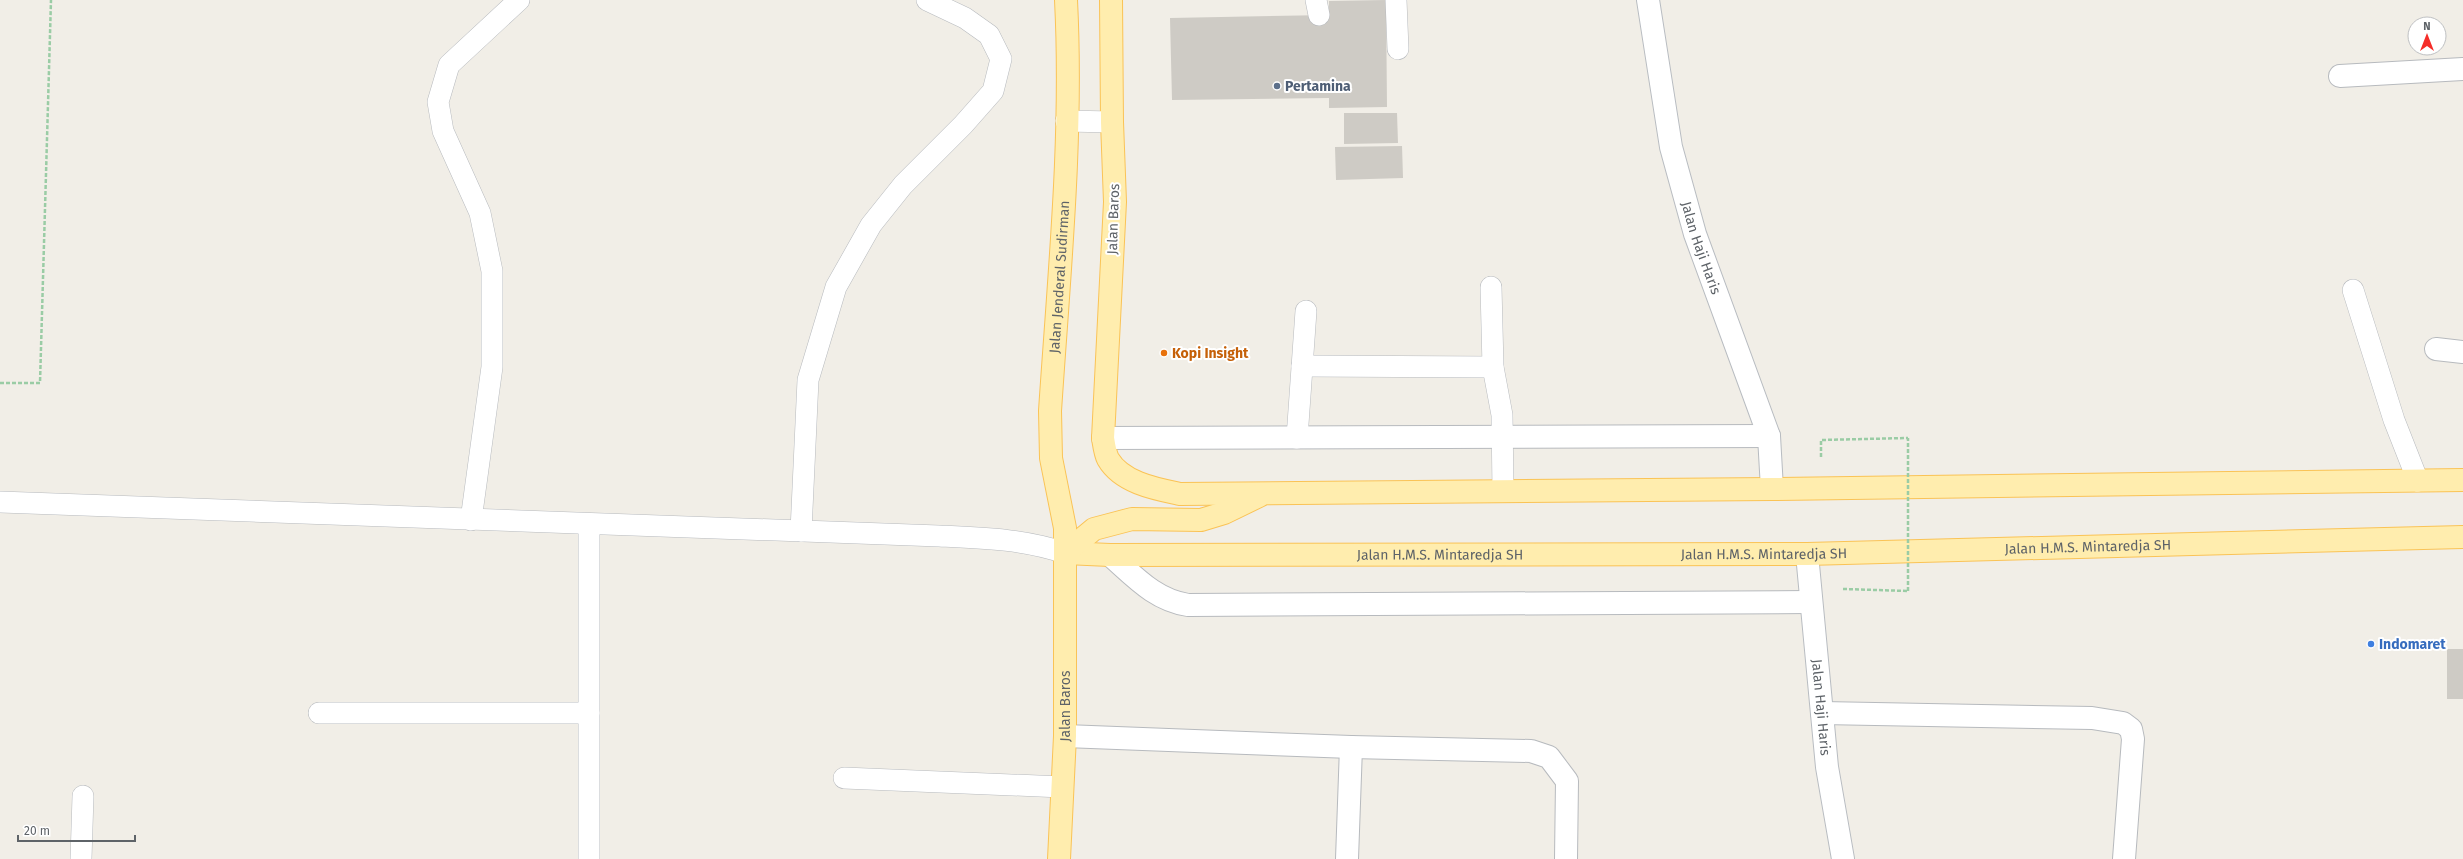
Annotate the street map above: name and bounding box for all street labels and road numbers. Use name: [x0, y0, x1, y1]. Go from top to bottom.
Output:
street label: Jalan Baros: [1104, 183, 1123, 255]
street label: Jalan Jenderal Sudirman: [1046, 200, 1073, 354]
street label: Jalan Haji Haris: [1677, 200, 1725, 297]
street label: Jalan H.M.S. Mintaredja SH: [2004, 537, 2171, 558]
street label: Jalan H.M.S. Mintaredja SH: [1681, 545, 1847, 563]
street label: Jalan H.M.S. Mintaredja SH: [1357, 546, 1523, 564]
street label: Jalan Haji Haris: [1808, 658, 1834, 757]
street label: Jalan Baros: [1057, 670, 1074, 742]

